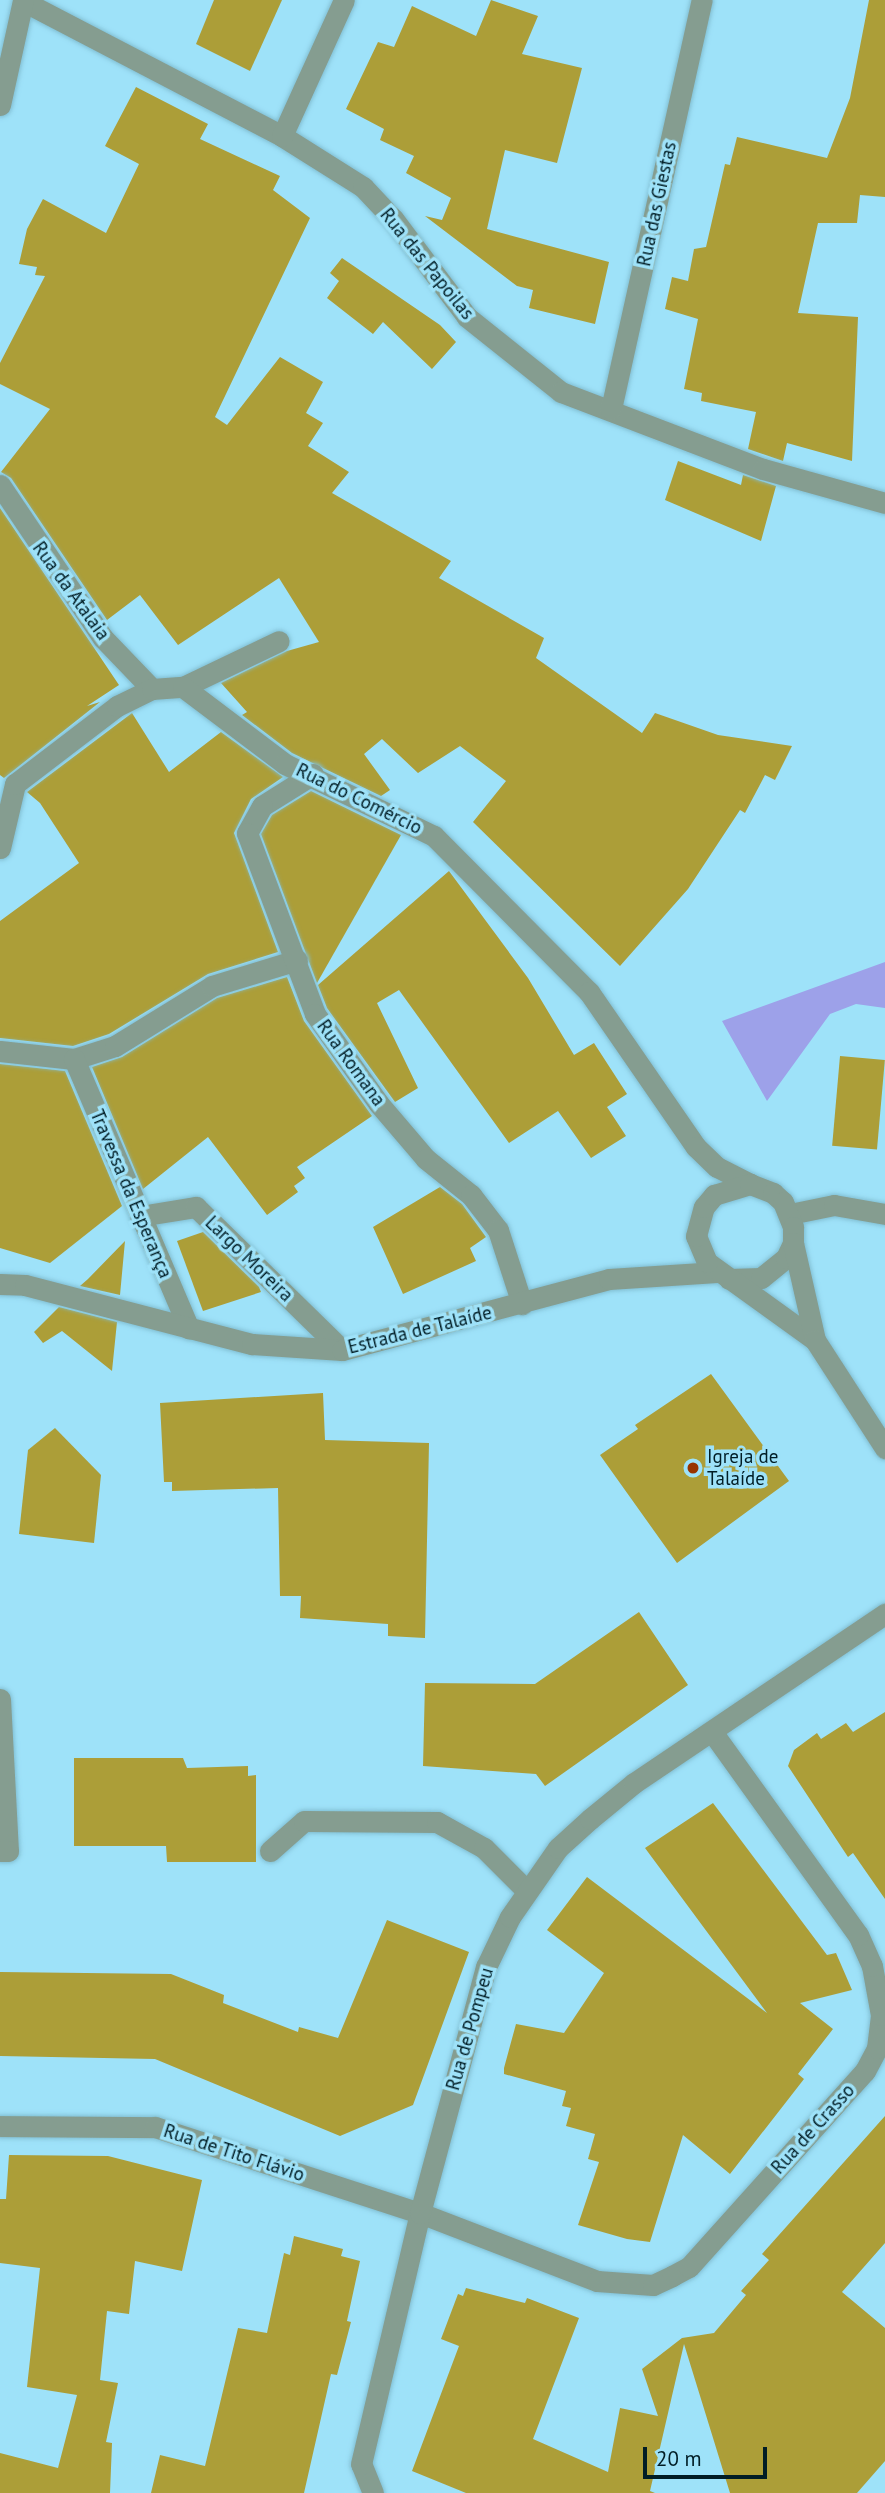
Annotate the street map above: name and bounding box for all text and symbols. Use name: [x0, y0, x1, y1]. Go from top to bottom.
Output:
street label: Rua das Giestas: [633, 140, 681, 268]
street label: Rua das Papoilas: [375, 204, 479, 324]
street label: Rua da Atalaia: [27, 537, 115, 645]
street label: Rua do Comércio: [292, 759, 426, 839]
street label: Rua Romana: [312, 1015, 390, 1111]
street label: Travessa da Esperança: [85, 1106, 177, 1282]
street label: Largo Moreira: [200, 1212, 298, 1306]
street label: Estrada de Talaíde: [345, 1301, 495, 1359]
place label: Igreja de Talaíde: [707, 1446, 778, 1490]
marker: Igreja de Talaíde: [685, 1460, 701, 1476]
street label: Rua de Pompeu: [442, 1965, 498, 2093]
street label: Rua de Crasso: [767, 2079, 859, 2179]
street label: Rua de Tito Flávio: [161, 2119, 307, 2187]
scale bar: [647, 2434, 771, 2478]
text: 20 m: [656, 2445, 702, 2472]

